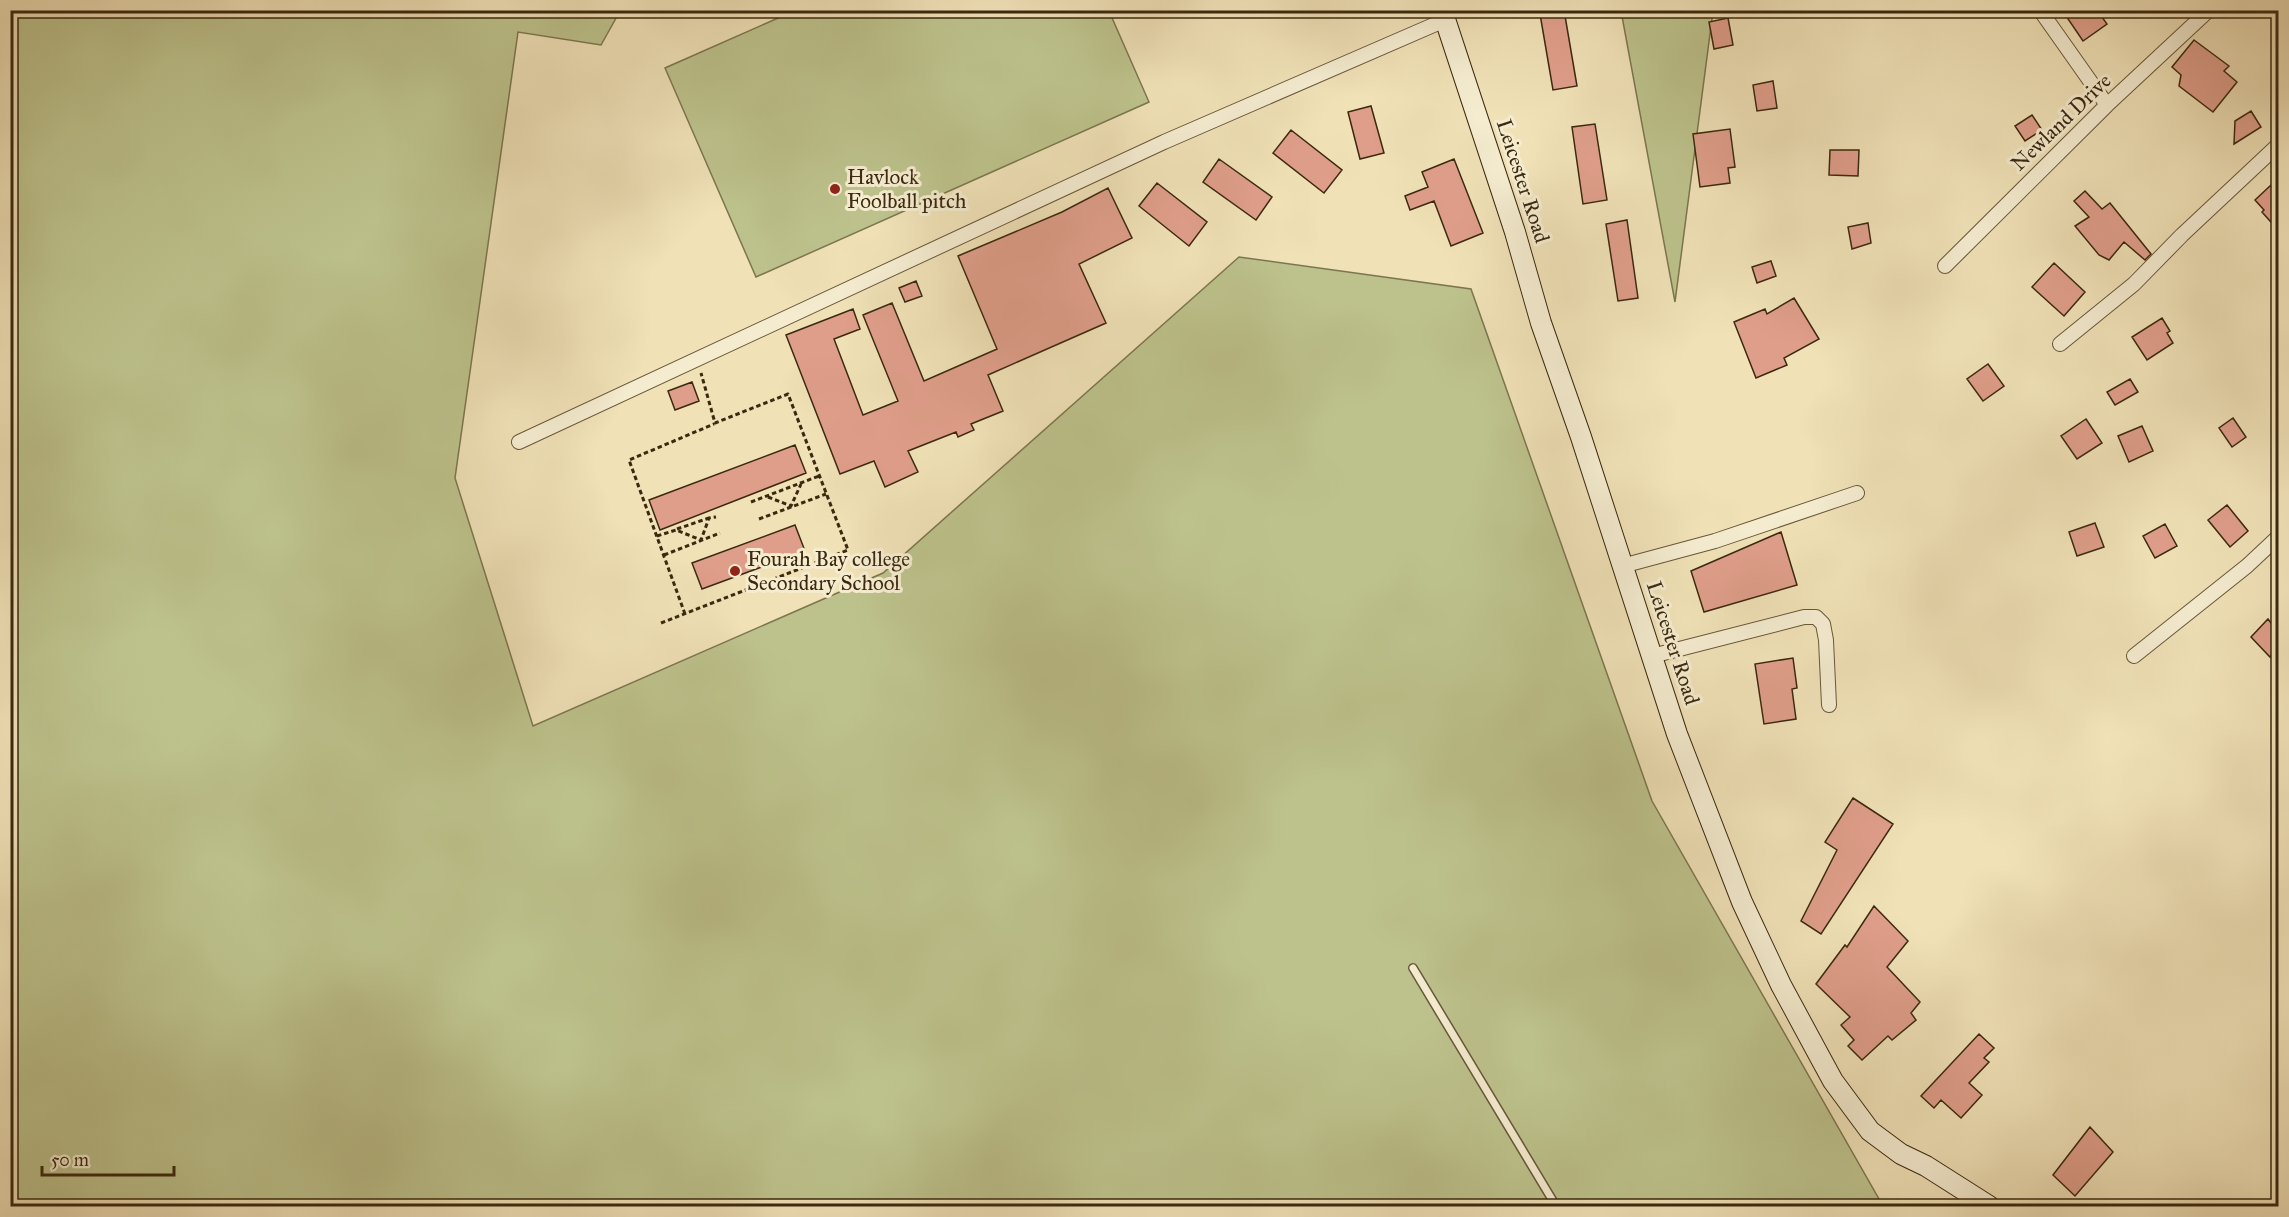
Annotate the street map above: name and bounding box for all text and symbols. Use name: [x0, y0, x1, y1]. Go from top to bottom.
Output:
street label: Newland Drive: [2005, 68, 2117, 176]
street label: Leicester Road: [1491, 116, 1555, 247]
place label: Havlock Foolball pitch: [847, 164, 967, 214]
marker: Havlock Foolball pitch: [828, 182, 842, 196]
place label: Fourah Bay college Secondary School: [747, 546, 910, 596]
marker: Fourah Bay college Secondary School: [728, 564, 742, 578]
street label: Leicester Road: [1641, 578, 1705, 709]
scale bar: [42, 1139, 174, 1177]
text: 50 m: [51, 1149, 89, 1171]

